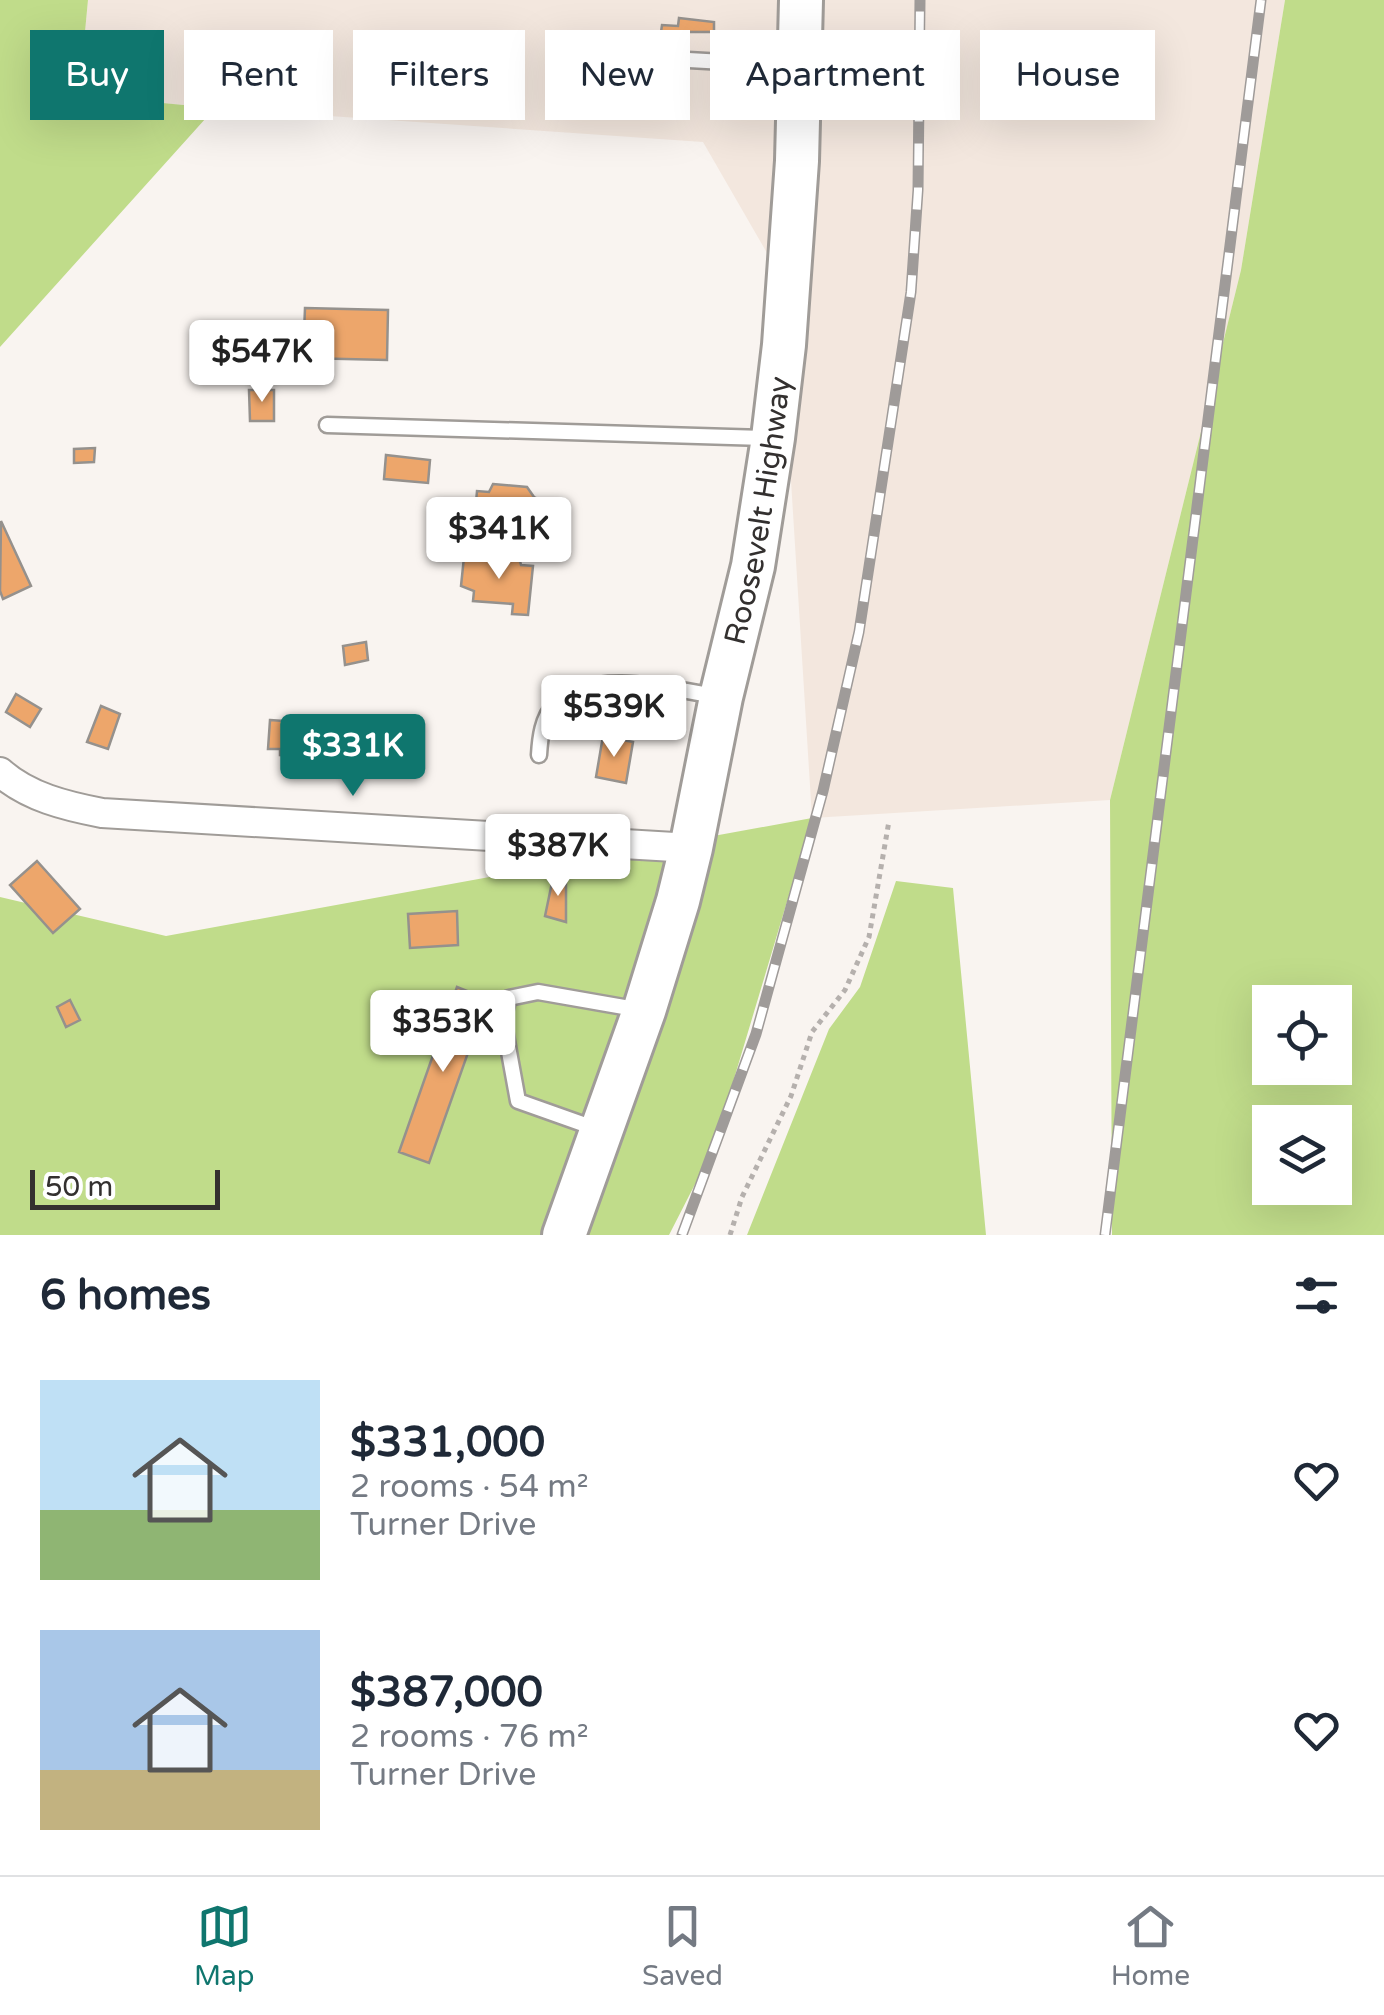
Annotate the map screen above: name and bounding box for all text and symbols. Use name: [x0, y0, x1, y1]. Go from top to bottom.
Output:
chip: Buy: [30, 30, 164, 120]
chip: Rent: [184, 30, 333, 120]
chip: Filters: [353, 30, 525, 120]
chip: New: [545, 30, 690, 120]
chip: Apartment: [710, 30, 960, 120]
chip: House: [980, 30, 1155, 120]
pin: $547K: [192, 320, 332, 405]
text: $547K: [211, 333, 313, 371]
street label: Roosevelt Highway: [716, 374, 799, 648]
pin: $341K: [429, 497, 569, 582]
text: $341K: [448, 510, 550, 548]
pin: $539K: [544, 675, 684, 760]
text: $539K: [563, 688, 665, 726]
pin: $331K: [283, 714, 423, 799]
text: $331K: [302, 727, 404, 765]
pin: $387K: [488, 814, 628, 899]
text: $387K: [507, 827, 609, 865]
map controls: [1252, 985, 1352, 1205]
button: locate: [1252, 985, 1352, 1085]
pin: $353K: [373, 990, 513, 1075]
text: $353K: [392, 1003, 494, 1041]
button: layers: [1252, 1105, 1352, 1205]
scale bar: [30, 1165, 220, 1210]
text: 50 m: [45, 1170, 113, 1204]
icon: filters: [1289, 1268, 1344, 1323]
text: 6 homes: [40, 1270, 211, 1321]
text: $331,000: [350, 1417, 545, 1468]
icon: home: [120, 1420, 240, 1540]
icon: heart: [1289, 1453, 1344, 1508]
text: 2 rooms · 54 m²: [350, 1468, 589, 1506]
text: Turner Drive: [350, 1506, 536, 1544]
text: $387,000: [350, 1667, 543, 1718]
icon: home: [120, 1670, 240, 1790]
icon: heart: [1289, 1703, 1344, 1758]
text: 2 rooms · 76 m²: [350, 1718, 589, 1756]
text: Turner Drive: [350, 1756, 536, 1794]
tab: Map: [194, 1899, 254, 1993]
tab: Saved: [642, 1899, 723, 1993]
tab: Home: [1111, 1899, 1190, 1993]

